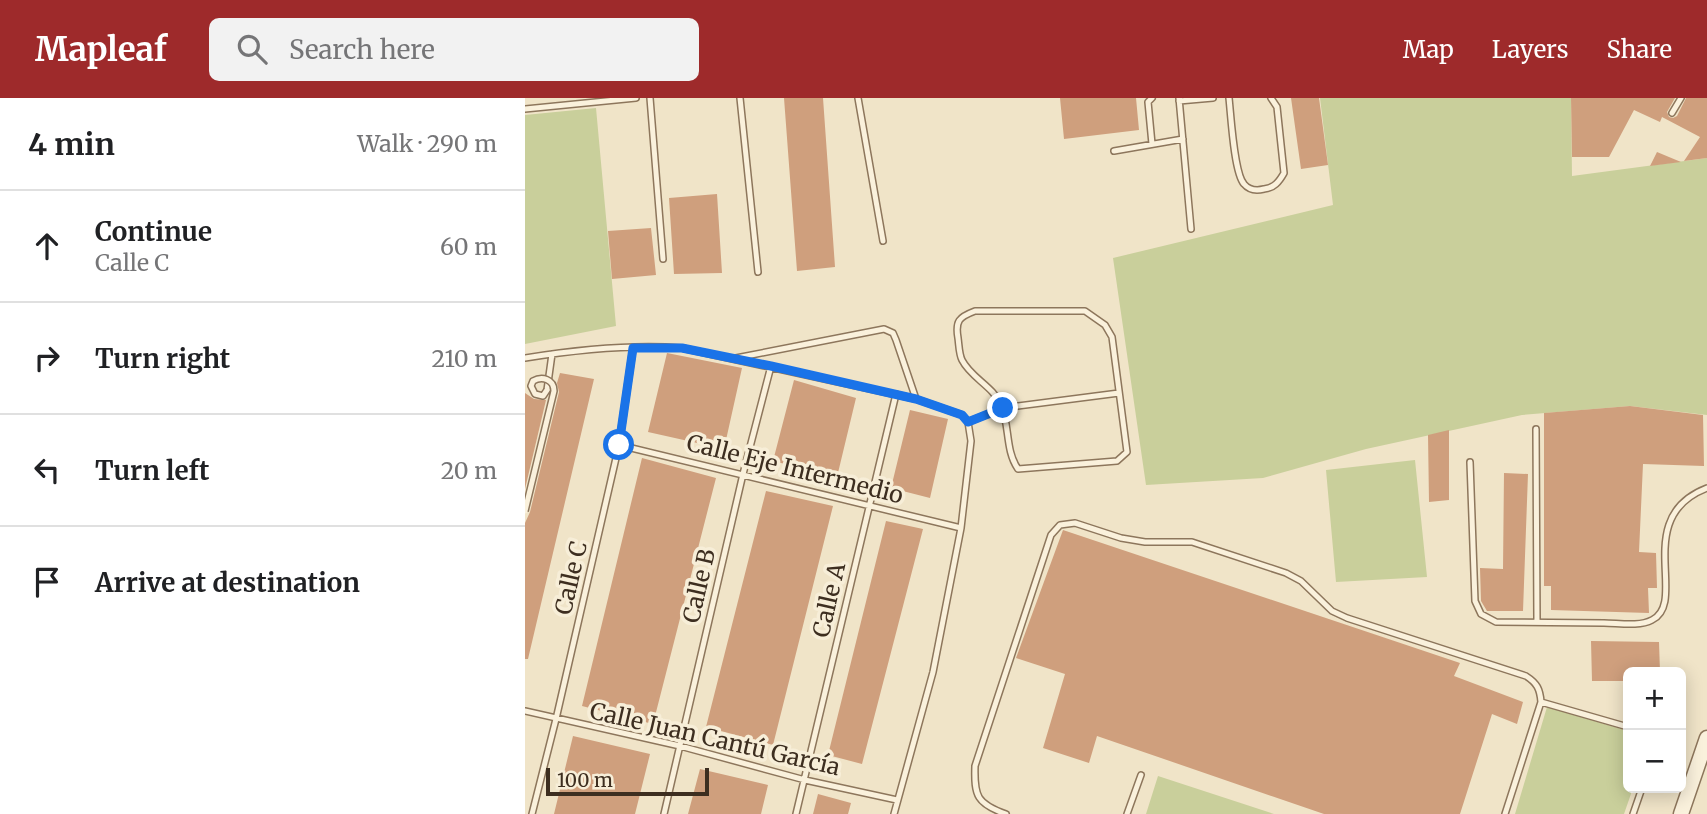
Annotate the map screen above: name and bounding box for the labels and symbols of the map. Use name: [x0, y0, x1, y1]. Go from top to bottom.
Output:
route end: [987, 392, 1018, 423]
street label: Calle Eje Intermedio: [684, 428, 906, 509]
route start: [603, 429, 634, 460]
street label: Calle C: [548, 538, 593, 617]
street label: Calle B: [676, 546, 721, 626]
street label: Calle A: [806, 559, 851, 640]
street label: Calle Juan Cantú García: [587, 696, 843, 781]
scale bar: [546, 765, 709, 797]

